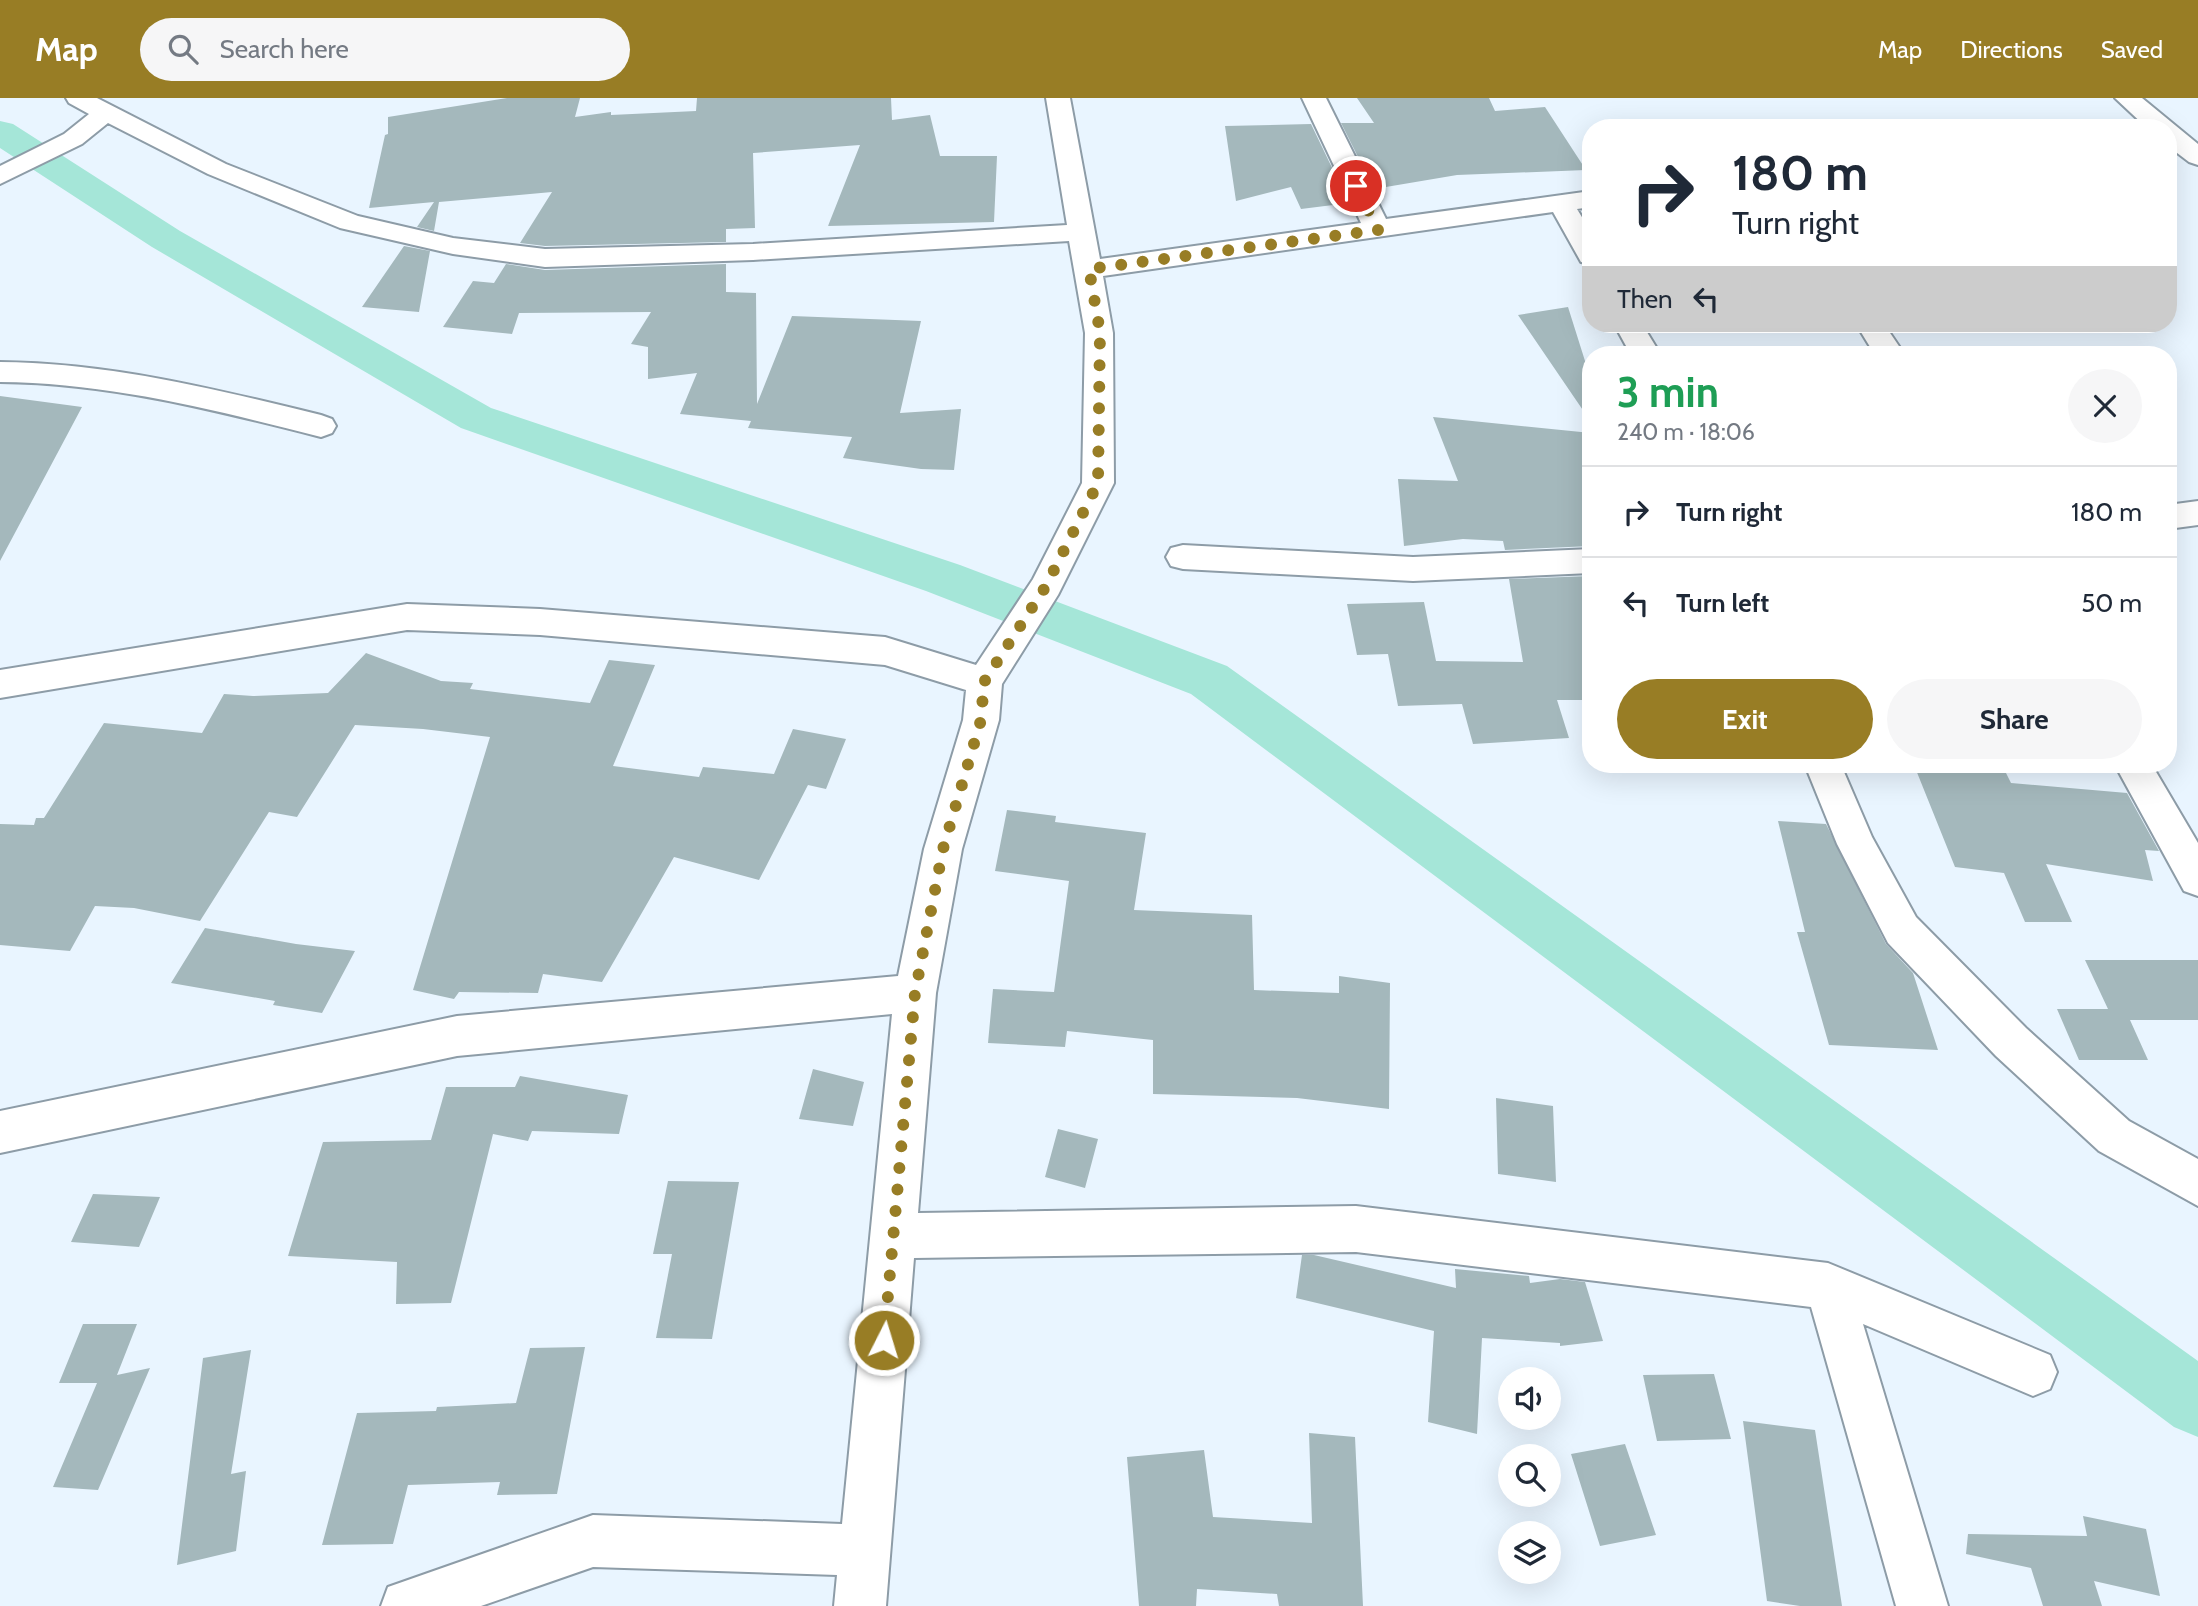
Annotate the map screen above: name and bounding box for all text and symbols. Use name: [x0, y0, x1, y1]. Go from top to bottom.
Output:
search box: [140, 18, 630, 81]
text: Map: [35, 29, 98, 69]
icon: search: [164, 30, 202, 68]
text: Search here: [220, 33, 349, 65]
text: Map: [1878, 35, 1922, 64]
text: Directions: [1960, 35, 2063, 64]
text: Saved: [2101, 35, 2163, 64]
text: 180 m: [1732, 143, 1868, 202]
icon: right: [1617, 147, 1708, 238]
pin: [1326, 156, 1386, 216]
icon: arrive: [1337, 167, 1375, 205]
text: Turn right: [1732, 203, 1859, 242]
icon: left: [1687, 280, 1725, 318]
text: Then: [1617, 283, 1673, 315]
text: 3 min: [1617, 366, 1719, 418]
button: close: [2068, 369, 2142, 443]
text: 240 m · 18:06: [1617, 418, 1755, 446]
icon: right: [1617, 493, 1655, 531]
text: Turn right: [1676, 496, 1782, 528]
text: 180 m: [2071, 496, 2142, 528]
icon: left: [1617, 584, 1655, 622]
text: Turn left: [1676, 587, 1769, 619]
text: 50 m: [2081, 587, 2142, 619]
button: Exit: [1617, 679, 1873, 759]
button: Share: [1887, 679, 2142, 759]
position arrow: [847, 1303, 921, 1377]
map controls: [1498, 1367, 1561, 1584]
button: sound: [1498, 1367, 1561, 1430]
button: search: [1498, 1444, 1561, 1507]
button: layers: [1498, 1521, 1561, 1584]

